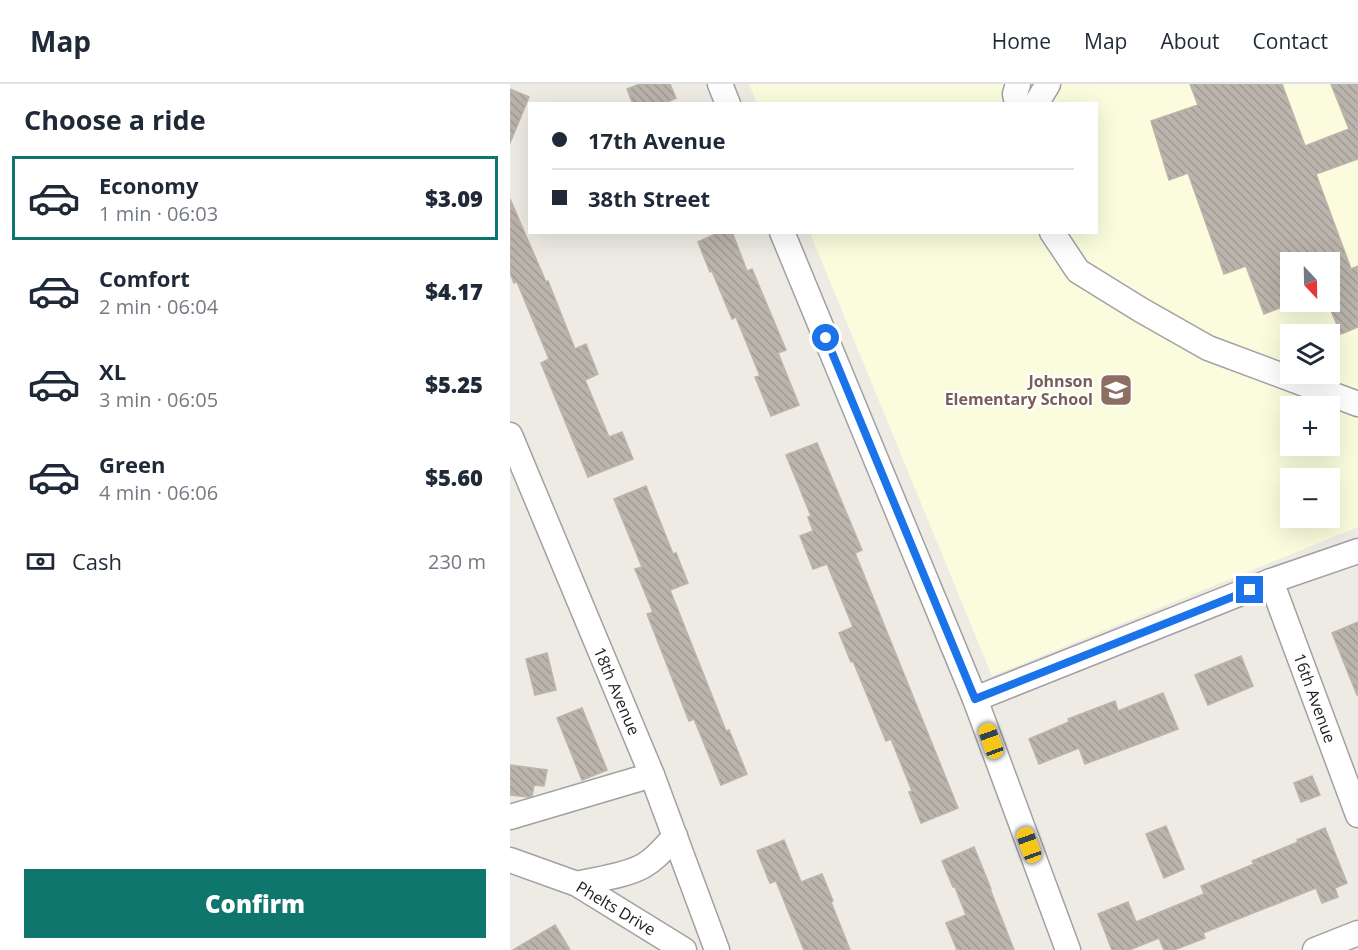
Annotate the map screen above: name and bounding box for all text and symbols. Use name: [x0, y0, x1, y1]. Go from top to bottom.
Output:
text: Map: [30, 22, 91, 60]
text: Home: [992, 27, 1051, 55]
text: Map: [1084, 27, 1127, 55]
text: About: [1160, 27, 1220, 55]
text: Contact: [1253, 27, 1328, 55]
text: Choose a ride: [24, 101, 206, 138]
text: 17th Avenue: [588, 125, 726, 155]
text: Economy: [99, 170, 198, 200]
icon: car: [27, 171, 81, 225]
text: $3.09: [425, 183, 483, 213]
text: 38th Street: [588, 183, 710, 213]
text: 1 min · 06:03: [99, 200, 218, 227]
north arrow: [1280, 252, 1340, 312]
map controls: [1280, 252, 1340, 528]
text: Comfort: [99, 263, 190, 293]
icon: car: [27, 264, 81, 318]
text: $4.17: [425, 276, 483, 306]
text: 2 min · 06:04: [99, 293, 218, 320]
route start: [812, 324, 839, 351]
button: layers: [1280, 324, 1340, 384]
text: XL: [99, 356, 126, 386]
icon: car: [27, 357, 81, 411]
text: $5.25: [425, 369, 483, 399]
place label: Johnson Elementary School: [945, 370, 1093, 410]
school or university icon: Johnson Elementary School: [1098, 372, 1134, 408]
text: 3 min · 06:05: [99, 386, 218, 413]
button: +: [1280, 396, 1340, 456]
text: Green: [99, 449, 165, 479]
icon: car: [27, 450, 81, 504]
text: $5.60: [425, 462, 483, 492]
button: −: [1280, 468, 1340, 528]
text: 4 min · 06:06: [99, 479, 218, 506]
icon: cash: [24, 545, 57, 578]
text: Cash: [72, 546, 122, 576]
text: 230 m: [428, 548, 486, 575]
route end: [1236, 576, 1263, 603]
street label: 18th Avenue: [589, 644, 645, 738]
street label: 16th Avenue: [1289, 650, 1341, 746]
car: [976, 721, 1006, 761]
car: [1014, 825, 1044, 865]
button: Confirm: [24, 869, 486, 938]
street label: Phelts Drive: [572, 876, 660, 940]

